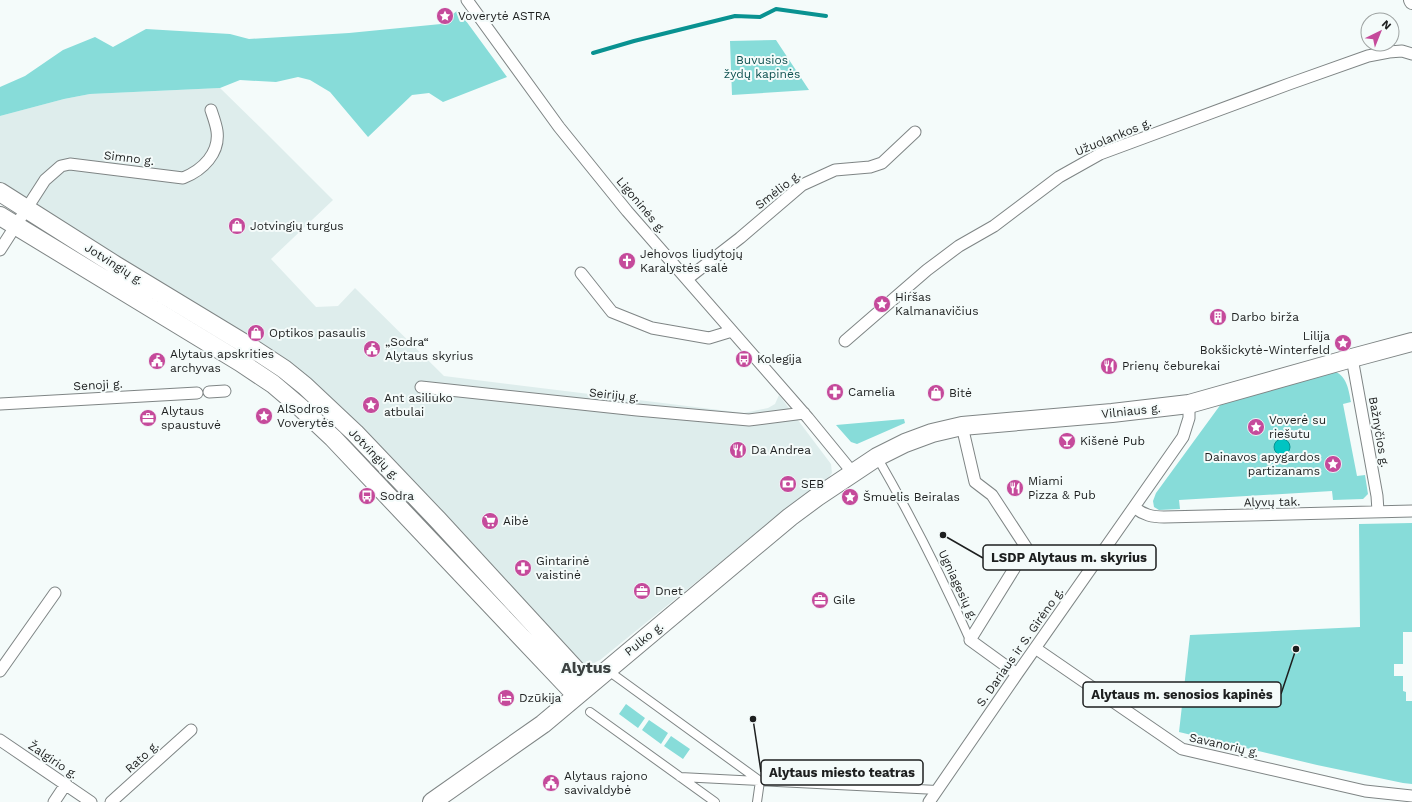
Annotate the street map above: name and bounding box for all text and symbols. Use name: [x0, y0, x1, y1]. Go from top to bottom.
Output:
place icon: Voverytė ASTRA: [435, 6, 455, 26]
place label: Voverytė ASTRA: [458, 9, 551, 23]
north arrow: [1360, 12, 1400, 52]
text: N: [1379, 18, 1394, 33]
park label: Buvusios žydų kapinės: [724, 53, 800, 81]
street label: Užuolankos g.: [1073, 115, 1153, 159]
street label: Simno g.: [103, 148, 155, 168]
street label: Smėlio g.: [753, 168, 803, 212]
street label: Ligoninės g.: [613, 174, 669, 236]
shop icon: Jotvingių turgus: [227, 216, 247, 236]
place label: Jotvingių turgus: [250, 219, 344, 233]
street label: Jotvingių g.: [82, 240, 146, 288]
place label: Jehovos liudytojų Karalystės salė: [640, 247, 743, 275]
church icon: Jehovos liudytojų Karalystės salė: [617, 251, 637, 271]
place label: Hiršas Kalmanavičius: [895, 290, 979, 318]
place icon: Hiršas Kalmanavičius: [872, 294, 892, 314]
building icon: Darbo birža: [1208, 307, 1228, 327]
place label: Darbo birža: [1231, 310, 1299, 324]
shop icon: Optikos pasaulis: [246, 323, 266, 343]
place label: Optikos pasaulis: [269, 326, 366, 340]
place label: Lilija Bokšickytė-Winterfeld: [1200, 329, 1330, 357]
place icon: Lilija Bokšickytė-Winterfeld: [1333, 333, 1353, 353]
place label: „Sodra“ Alytaus skyrius: [385, 335, 473, 363]
public building icon: „Sodra“ Alytaus skyrius: [362, 339, 382, 359]
place label: Alytaus apskrities archyvas: [170, 347, 274, 375]
bus stop icon: Kolegija: [734, 349, 754, 369]
public building icon: Alytaus apskrities archyvas: [147, 351, 167, 371]
place label: Kolegija: [757, 352, 802, 366]
restaurant icon: Prienų čeburekai: [1099, 356, 1119, 376]
place label: Prienų čeburekai: [1122, 359, 1220, 373]
street label: Senoji g.: [73, 377, 123, 393]
pharmacy icon: Camelia: [825, 382, 845, 402]
shop icon: Bitė: [926, 383, 946, 403]
street label: Seirijų g.: [588, 385, 640, 405]
place label: Camelia: [848, 385, 895, 399]
place label: Bitė: [949, 386, 972, 400]
place label: Ant asiliuko atbulai: [384, 391, 453, 419]
place icon: Ant asiliuko atbulai: [361, 395, 381, 415]
street label: Bažnyčios g.: [1366, 396, 1392, 468]
street label: Vilniaus g.: [1101, 401, 1161, 421]
place label: AlSodros Voverytės: [277, 402, 334, 430]
place label: Alytaus spaustuvė: [161, 404, 221, 432]
place icon: AlSodros Voverytės: [254, 406, 274, 426]
office icon: Alytaus spaustuvė: [138, 408, 158, 428]
place label: Voverė su riešutu: [1269, 413, 1326, 441]
place icon: Voverė su riešutu: [1246, 417, 1266, 437]
street label: Jotvingių g.: [346, 425, 402, 483]
bar icon: Kišenė Pub: [1057, 431, 1077, 451]
place label: Kišenė Pub: [1080, 434, 1145, 448]
restaurant icon: Da Andrea: [728, 440, 748, 460]
place label: Da Andrea: [751, 443, 811, 457]
place label: Dainavos apygardos partizanams: [1204, 450, 1320, 478]
place icon: Dainavos apygardos partizanams: [1323, 454, 1343, 474]
bank icon: SEB: [778, 474, 798, 494]
place label: Miami Pizza & Pub: [1028, 474, 1096, 502]
place label: SEB: [801, 477, 824, 491]
restaurant icon: Miami Pizza & Pub: [1005, 478, 1025, 498]
bus stop icon: Sodra: [357, 486, 377, 506]
place icon: Šmuelis Beiralas: [840, 487, 860, 507]
place label: Sodra: [380, 489, 414, 503]
place label: Šmuelis Beiralas: [863, 490, 960, 504]
street label: Alyvų tak.: [1243, 495, 1301, 509]
supermarket icon: Aibė: [480, 511, 500, 531]
place label: Aibė: [503, 514, 529, 528]
callout: LSDP Alytaus m. skyrius: [983, 545, 1156, 570]
street label: Ugniagesių g.: [936, 548, 980, 622]
text: LSDP Alytaus m. skyrius: [991, 550, 1147, 565]
place label: Gintarinė vaistinė: [536, 554, 590, 582]
pharmacy icon: Gintarinė vaistinė: [513, 558, 533, 578]
office icon: Dnet: [632, 581, 652, 601]
place label: Dnet: [655, 584, 683, 598]
street label: S. Dariaus ir S. Girėno g.: [974, 585, 1066, 709]
office icon: Gile: [810, 590, 830, 610]
place label: Gile: [833, 593, 856, 607]
street label: Pulko g.: [622, 619, 666, 659]
district label: Alytus: [561, 658, 612, 677]
callout: Alytaus m. senosios kapinės: [1083, 682, 1281, 707]
text: Alytaus m. senosios kapinės: [1091, 687, 1273, 702]
hotel icon: Dzūkija: [496, 688, 516, 708]
place label: Dzūkija: [519, 691, 562, 705]
street label: Savanorių g.: [1188, 730, 1260, 760]
street label: Žalgirio g.: [26, 738, 80, 782]
street label: Rato g.: [122, 738, 162, 776]
callout: Alytaus miesto teatras: [761, 760, 923, 785]
text: Alytaus miesto teatras: [769, 765, 915, 780]
place label: Alytaus rajono savivaldybė: [564, 769, 648, 797]
public building icon: Alytaus rajono savivaldybė: [541, 773, 561, 793]

